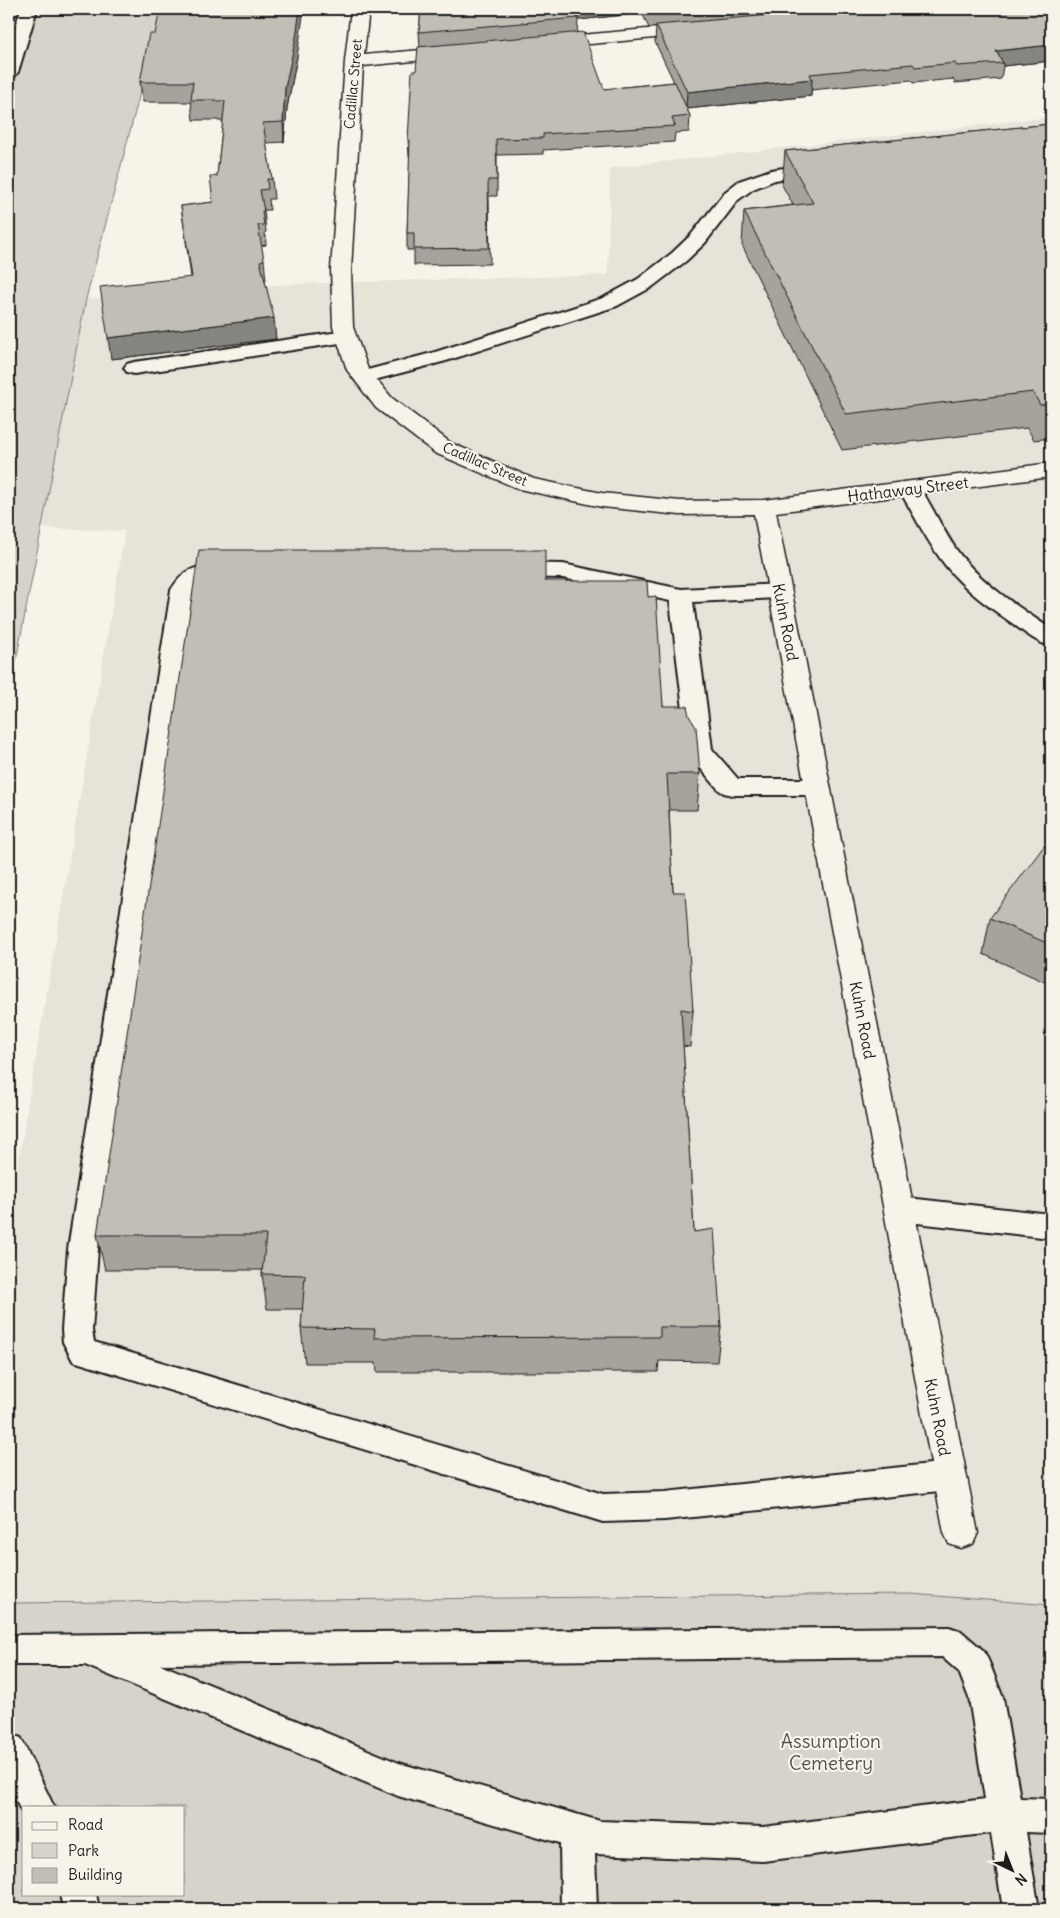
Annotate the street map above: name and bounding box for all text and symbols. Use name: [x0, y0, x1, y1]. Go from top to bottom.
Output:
street label: Cadillac Street: [340, 38, 366, 130]
street label: Cadillac Street: [440, 438, 530, 490]
street label: Hathaway Street: [846, 472, 970, 506]
street label: Kuhn Road: [769, 581, 803, 663]
street label: Kuhn Road: [846, 979, 880, 1061]
street label: Kuhn Road: [921, 1376, 955, 1458]
park label: Assumption Cemetery: [781, 1729, 881, 1775]
legend: [22, 1806, 185, 1896]
text: Road: [68, 1815, 103, 1834]
text: Park: [68, 1841, 99, 1860]
north arrow: [988, 1846, 1038, 1896]
text: Building: [68, 1865, 123, 1884]
text: N: [1011, 1870, 1031, 1889]

